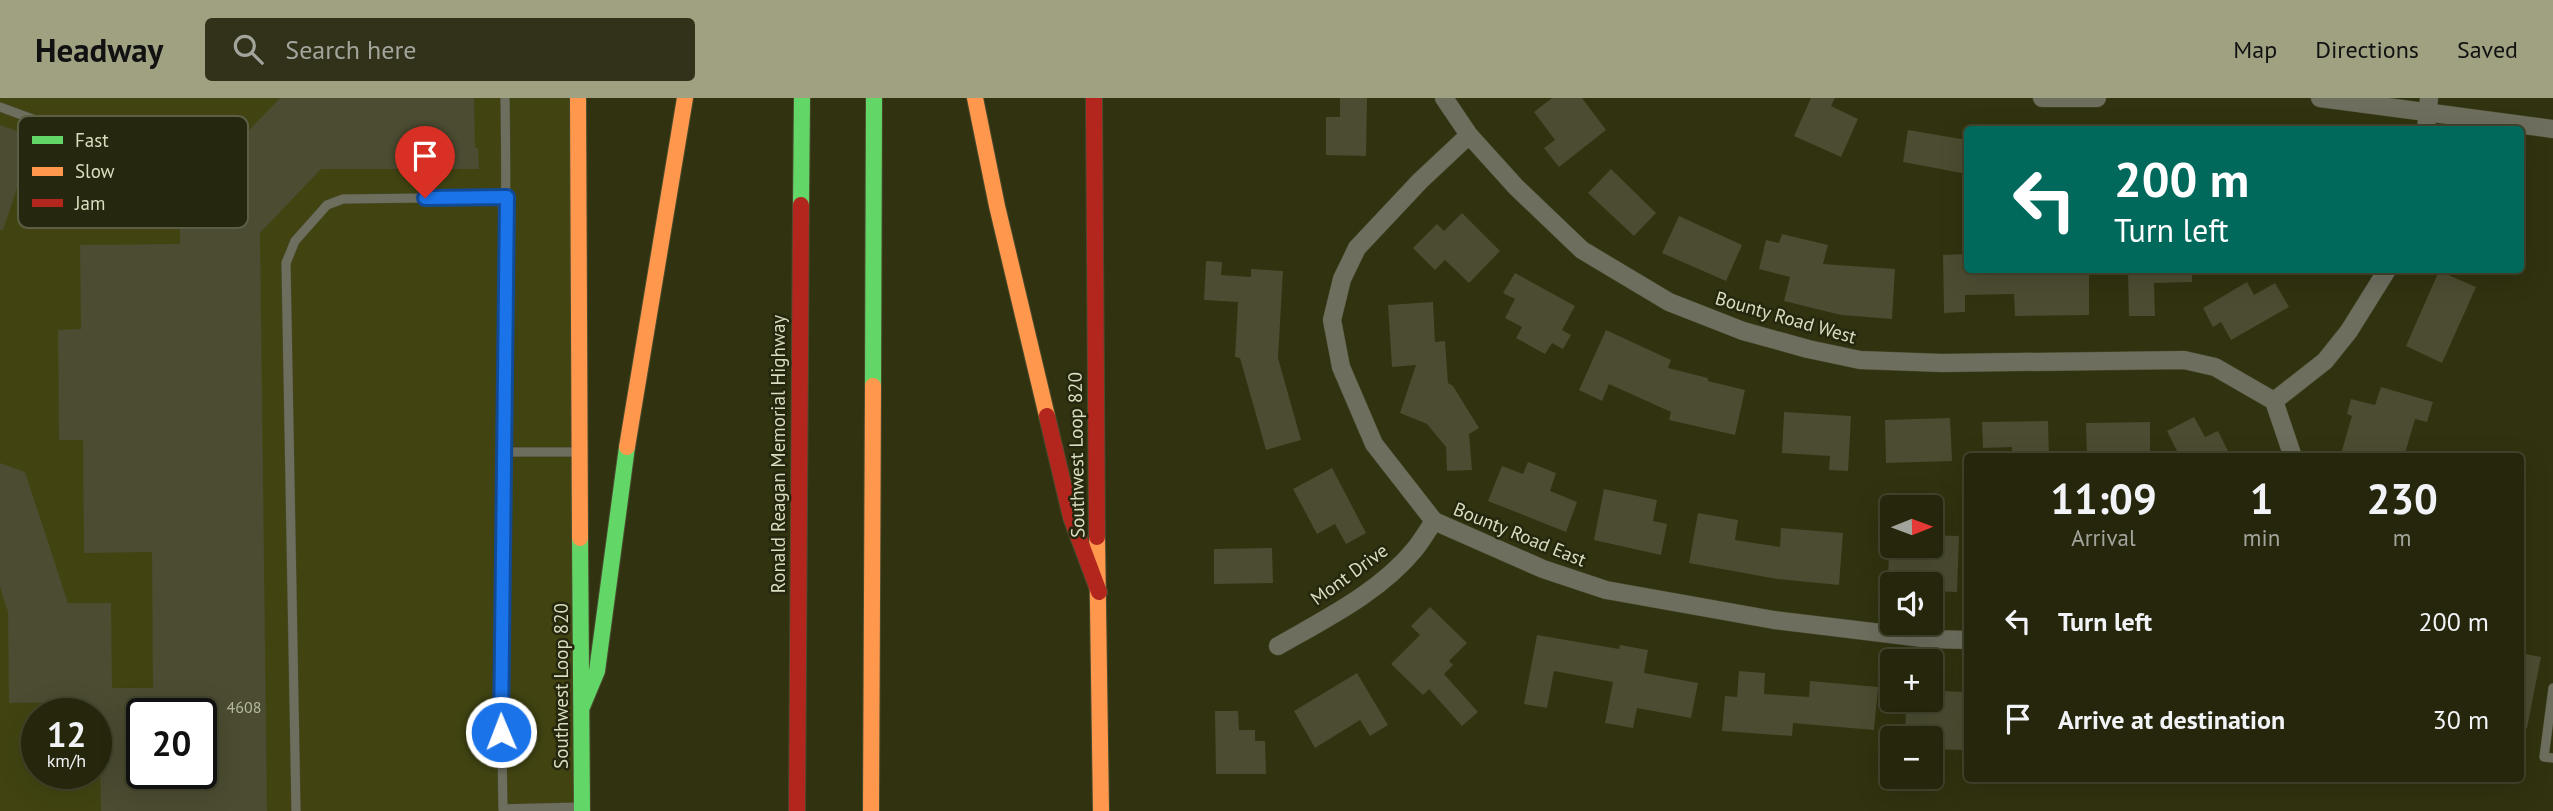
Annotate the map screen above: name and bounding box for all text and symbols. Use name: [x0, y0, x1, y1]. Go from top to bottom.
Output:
search box: [205, 18, 695, 81]
text: Headway: [35, 28, 163, 71]
icon: search: [229, 30, 267, 68]
text: Search here: [285, 33, 416, 66]
text: Map: [2233, 34, 2277, 65]
text: Directions: [2315, 34, 2419, 65]
text: Saved: [2457, 34, 2518, 65]
legend: [18, 116, 248, 228]
pin: [395, 126, 455, 198]
text: Fast: [75, 128, 109, 152]
icon: arrive: [406, 137, 444, 175]
text: 200 m: [2114, 147, 2249, 211]
icon: left: [1999, 154, 2090, 245]
text: Slow: [75, 159, 115, 183]
text: Jam: [74, 191, 105, 215]
text: Turn left: [2114, 209, 2229, 251]
street label: Bounty Road West: [1713, 285, 1860, 349]
street label: Ronald Reagan Memorial Highway: [766, 315, 790, 593]
street label: Southwest Loop 820: [1063, 372, 1089, 538]
text: 11:09: [2050, 471, 2157, 526]
text: 1: [2250, 471, 2273, 526]
text: 230: [2366, 471, 2438, 526]
north arrow: [1880, 495, 1942, 558]
map controls: [1880, 495, 1943, 789]
street label: Bounty Road East: [1450, 496, 1590, 572]
text: Arrival: [2071, 523, 2136, 552]
text: min: [2243, 523, 2280, 552]
text: m: [2393, 523, 2411, 552]
street label: Mont Drive: [1306, 538, 1392, 610]
button: sound: [1880, 572, 1943, 635]
icon: left: [1999, 602, 2037, 640]
street label: Southwest Loop 820: [549, 603, 573, 769]
text: Turn left: [2058, 605, 2152, 638]
text: 200 m: [2418, 605, 2489, 638]
button: +: [1880, 649, 1943, 712]
position arrow: [464, 695, 538, 769]
house number: 4608: [227, 697, 261, 717]
speed limit sign: 20: [126, 698, 217, 789]
icon: arrive: [1999, 700, 2037, 738]
text: Arrive at destination: [2058, 703, 2285, 736]
text: 30 m: [2433, 703, 2489, 736]
text: 12: [47, 711, 86, 757]
button: −: [1880, 726, 1943, 789]
text: km/h: [47, 749, 86, 772]

